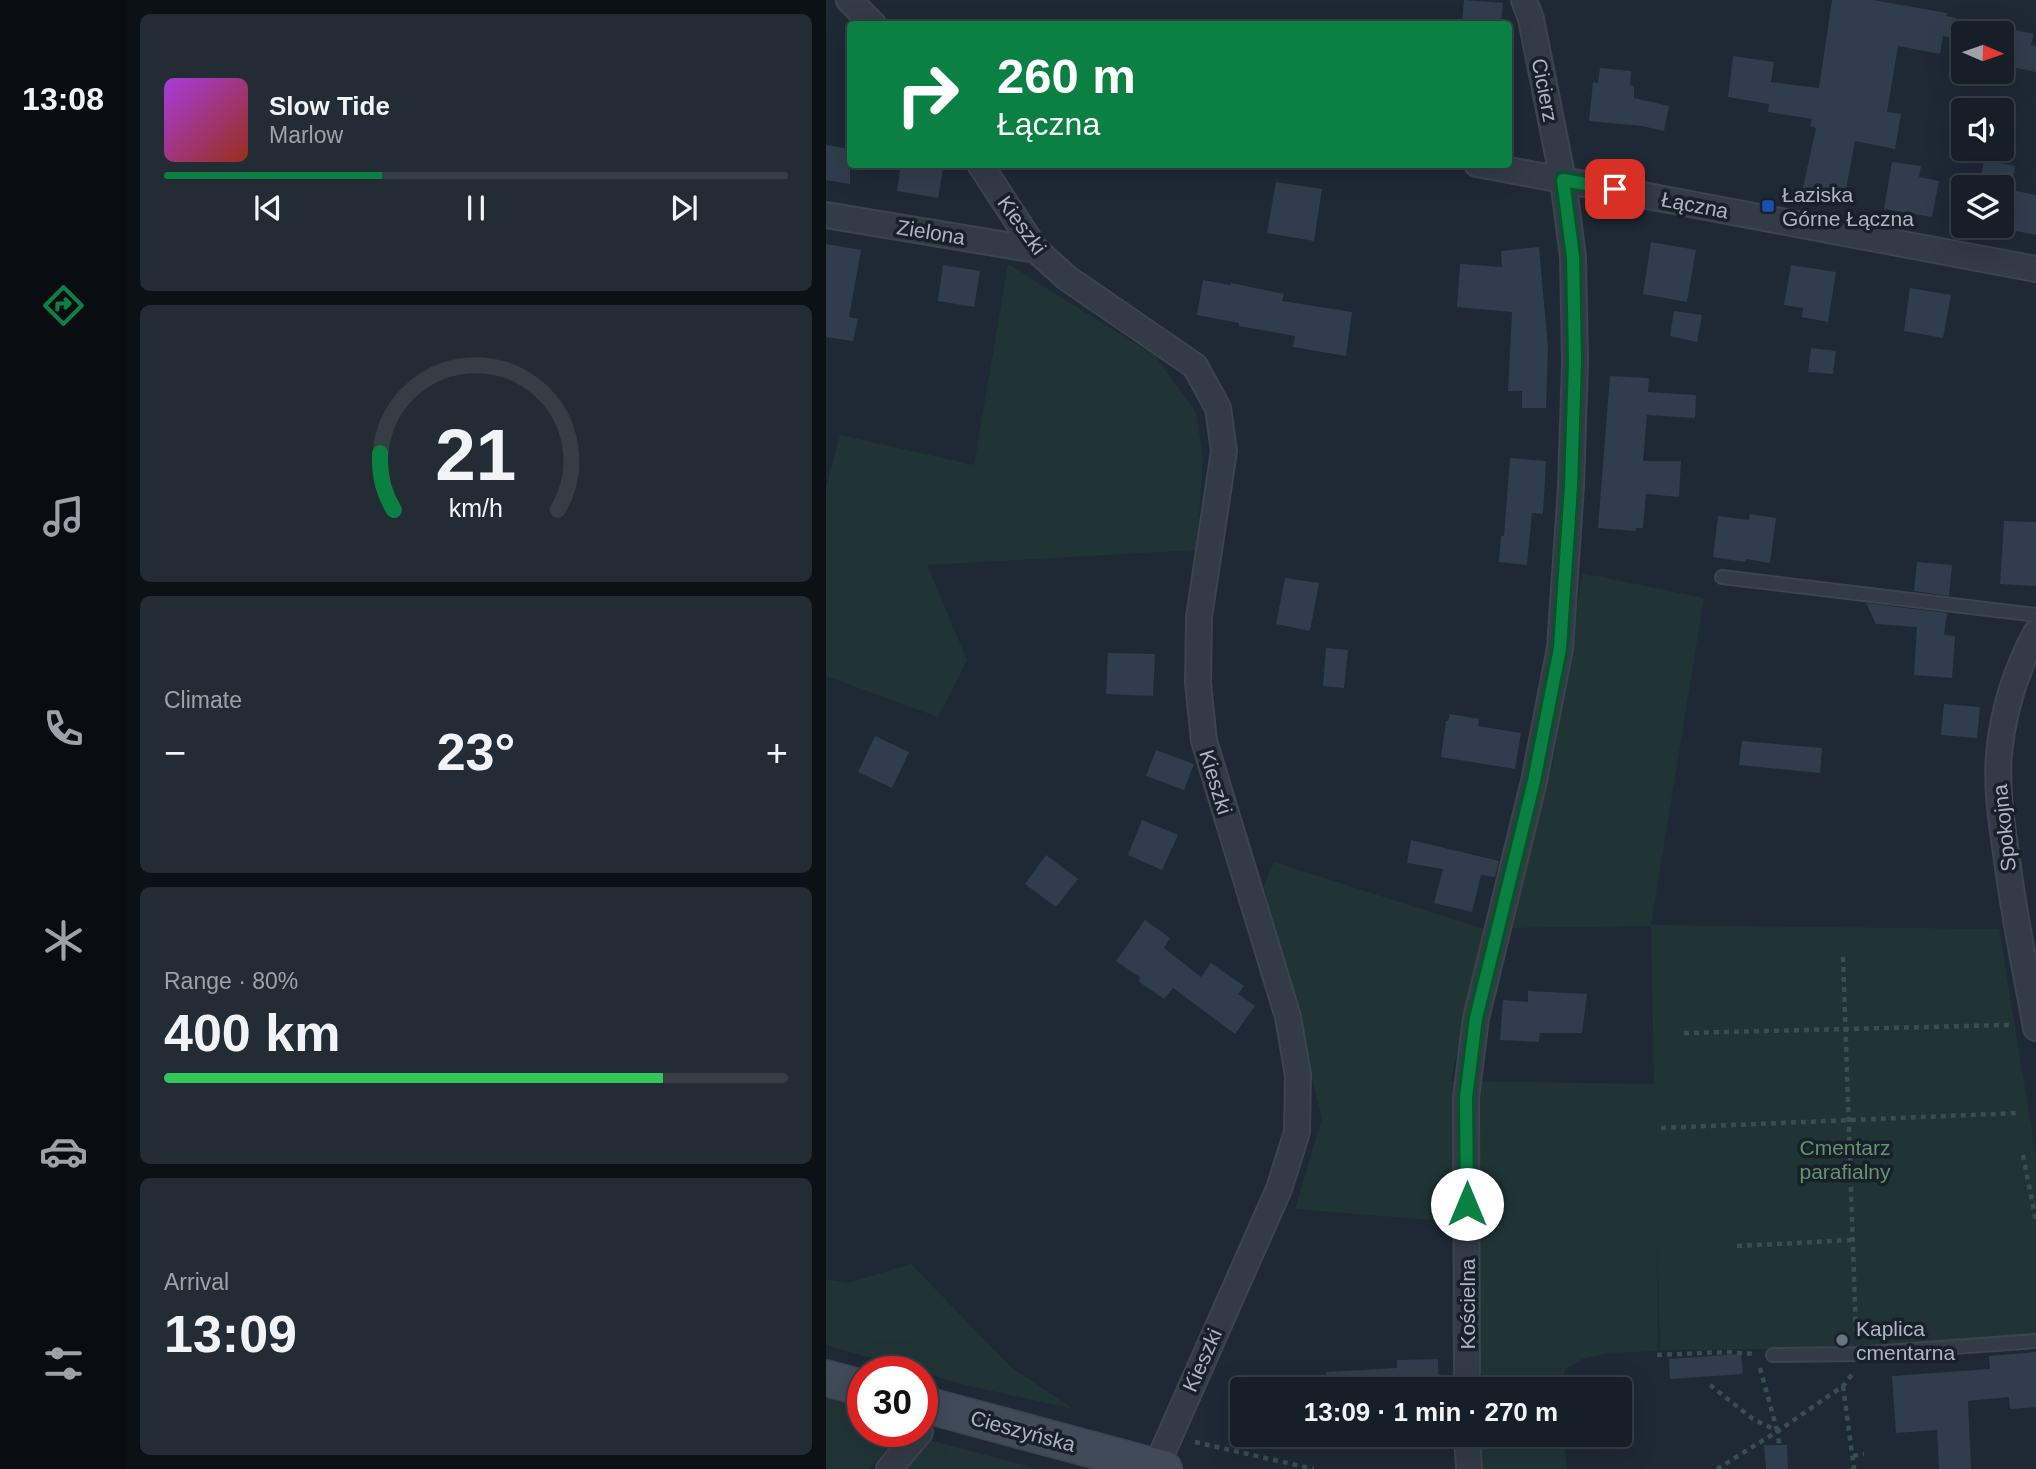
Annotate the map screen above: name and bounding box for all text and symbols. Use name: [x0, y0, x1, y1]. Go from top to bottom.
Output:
north arrow: [1951, 21, 2014, 84]
map controls: [1951, 21, 2014, 238]
icon: right: [882, 49, 973, 140]
text: 260 m: [997, 49, 1136, 103]
street label: Cicierz: [1528, 56, 1562, 124]
text: 13:08: [22, 81, 104, 117]
text: Slow Tide: [269, 91, 390, 121]
button: sound: [1951, 98, 2014, 161]
text: Łączna: [997, 106, 1100, 142]
text: Marlow: [269, 122, 343, 148]
pin: [1585, 159, 1645, 219]
icon: arrive: [1596, 170, 1634, 208]
button: layers: [1951, 175, 2014, 238]
place label: Łaziska Górne Łączna: [1782, 183, 1914, 230]
street label: Łączna: [1660, 187, 1731, 223]
icon: previous: [249, 189, 287, 227]
icon: pause: [457, 189, 495, 227]
icon: next: [665, 189, 703, 227]
street label: Kieszki: [993, 191, 1051, 259]
marker: Łaziska Górne Łączna: [1760, 198, 1776, 214]
street label: Zielona: [895, 215, 967, 249]
icon: directions: [39, 281, 88, 330]
text: 21: [436, 414, 516, 495]
icon: music: [39, 492, 88, 541]
text: km/h: [449, 493, 503, 521]
text: Climate: [164, 687, 242, 713]
icon: phone: [39, 704, 88, 753]
text: 23°: [437, 723, 515, 781]
text: −: [164, 732, 186, 774]
text: +: [766, 732, 788, 774]
street label: Kieszki: [1195, 747, 1237, 817]
street label: Spokojna: [1988, 783, 2020, 873]
icon: climate: [39, 916, 88, 965]
text: Range · 80%: [164, 968, 298, 994]
text: 400 km: [164, 1004, 340, 1062]
icon: car: [39, 1127, 88, 1176]
park label: Cmentarz parafialny: [1799, 1136, 1891, 1183]
position arrow: [1430, 1167, 1504, 1241]
street label: Kościelna: [1456, 1258, 1479, 1350]
text: Arrival: [164, 1269, 229, 1295]
text: 13:09: [164, 1305, 297, 1363]
place label: Kaplica cmentarna: [1856, 1317, 1956, 1364]
street label: Kieszki: [1178, 1325, 1226, 1395]
marker: Kaplica cmentarna: [1834, 1332, 1850, 1348]
icon: filters: [39, 1339, 88, 1388]
speed limit sign: 30: [847, 1356, 938, 1447]
text: 13:09 · 1 min · 270 m: [1304, 1397, 1558, 1427]
street label: Cieszyńska: [968, 1406, 1078, 1456]

